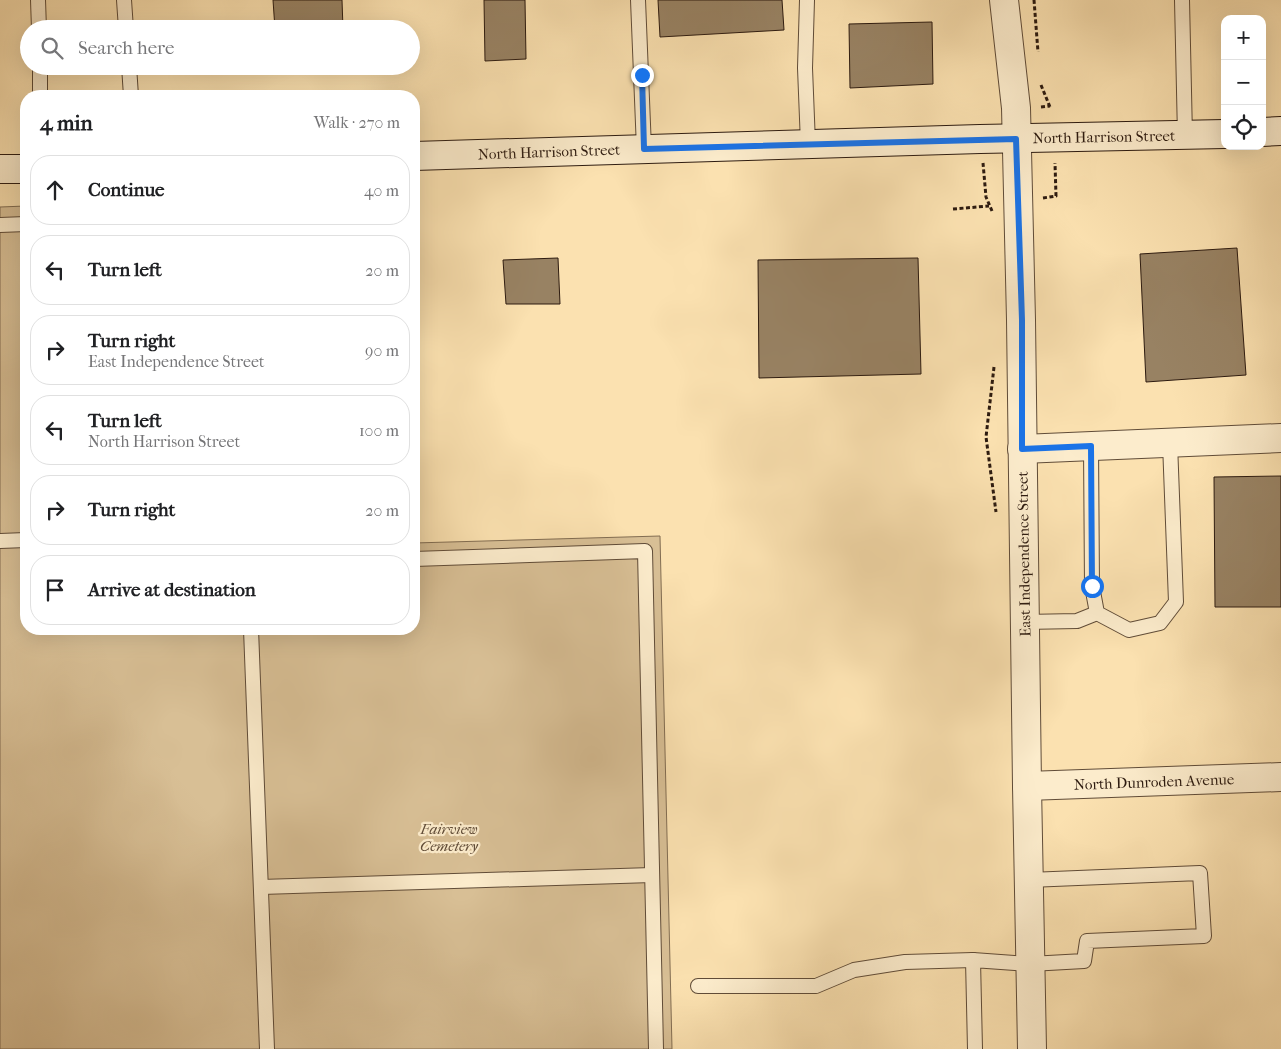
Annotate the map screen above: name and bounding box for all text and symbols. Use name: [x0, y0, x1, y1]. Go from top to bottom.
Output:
map controls: [1221, 15, 1266, 150]
button: +: [1221, 15, 1266, 60]
search box: [20, 20, 420, 75]
icon: search: [38, 34, 66, 62]
text: Search here: [78, 37, 174, 59]
button: −: [1221, 60, 1266, 105]
route end: [631, 64, 654, 87]
button: locate: [1221, 105, 1266, 150]
text: 4 min: [40, 111, 93, 135]
text: Walk · 270 m: [314, 113, 400, 132]
street label: North Harrison Street: [1033, 127, 1176, 147]
street label: North Harrison Street: [477, 140, 621, 163]
icon: ahead: [41, 176, 69, 204]
text: Continue: [88, 179, 164, 201]
text: 40 m: [364, 181, 399, 200]
icon: left: [41, 256, 69, 284]
text: Turn left: [88, 259, 162, 281]
text: 20 m: [365, 261, 399, 280]
text: Turn right: [88, 330, 175, 352]
icon: right: [41, 336, 69, 364]
text: 90 m: [365, 341, 399, 360]
text: East Independence Street: [88, 352, 265, 371]
text: Turn left: [88, 410, 162, 432]
icon: left: [41, 416, 69, 444]
text: 100 m: [359, 421, 399, 440]
text: North Harrison Street: [88, 432, 240, 451]
street label: East Independence Street: [1014, 470, 1034, 637]
icon: right: [41, 496, 69, 524]
text: Turn right: [88, 499, 175, 521]
text: 20 m: [365, 501, 399, 520]
route start: [1081, 575, 1104, 598]
icon: arrive: [41, 576, 69, 604]
text: Arrive at destination: [88, 579, 256, 601]
street label: North Dunroden Avenue: [1073, 770, 1235, 794]
park label: Fairview Cemetery: [420, 820, 479, 855]

